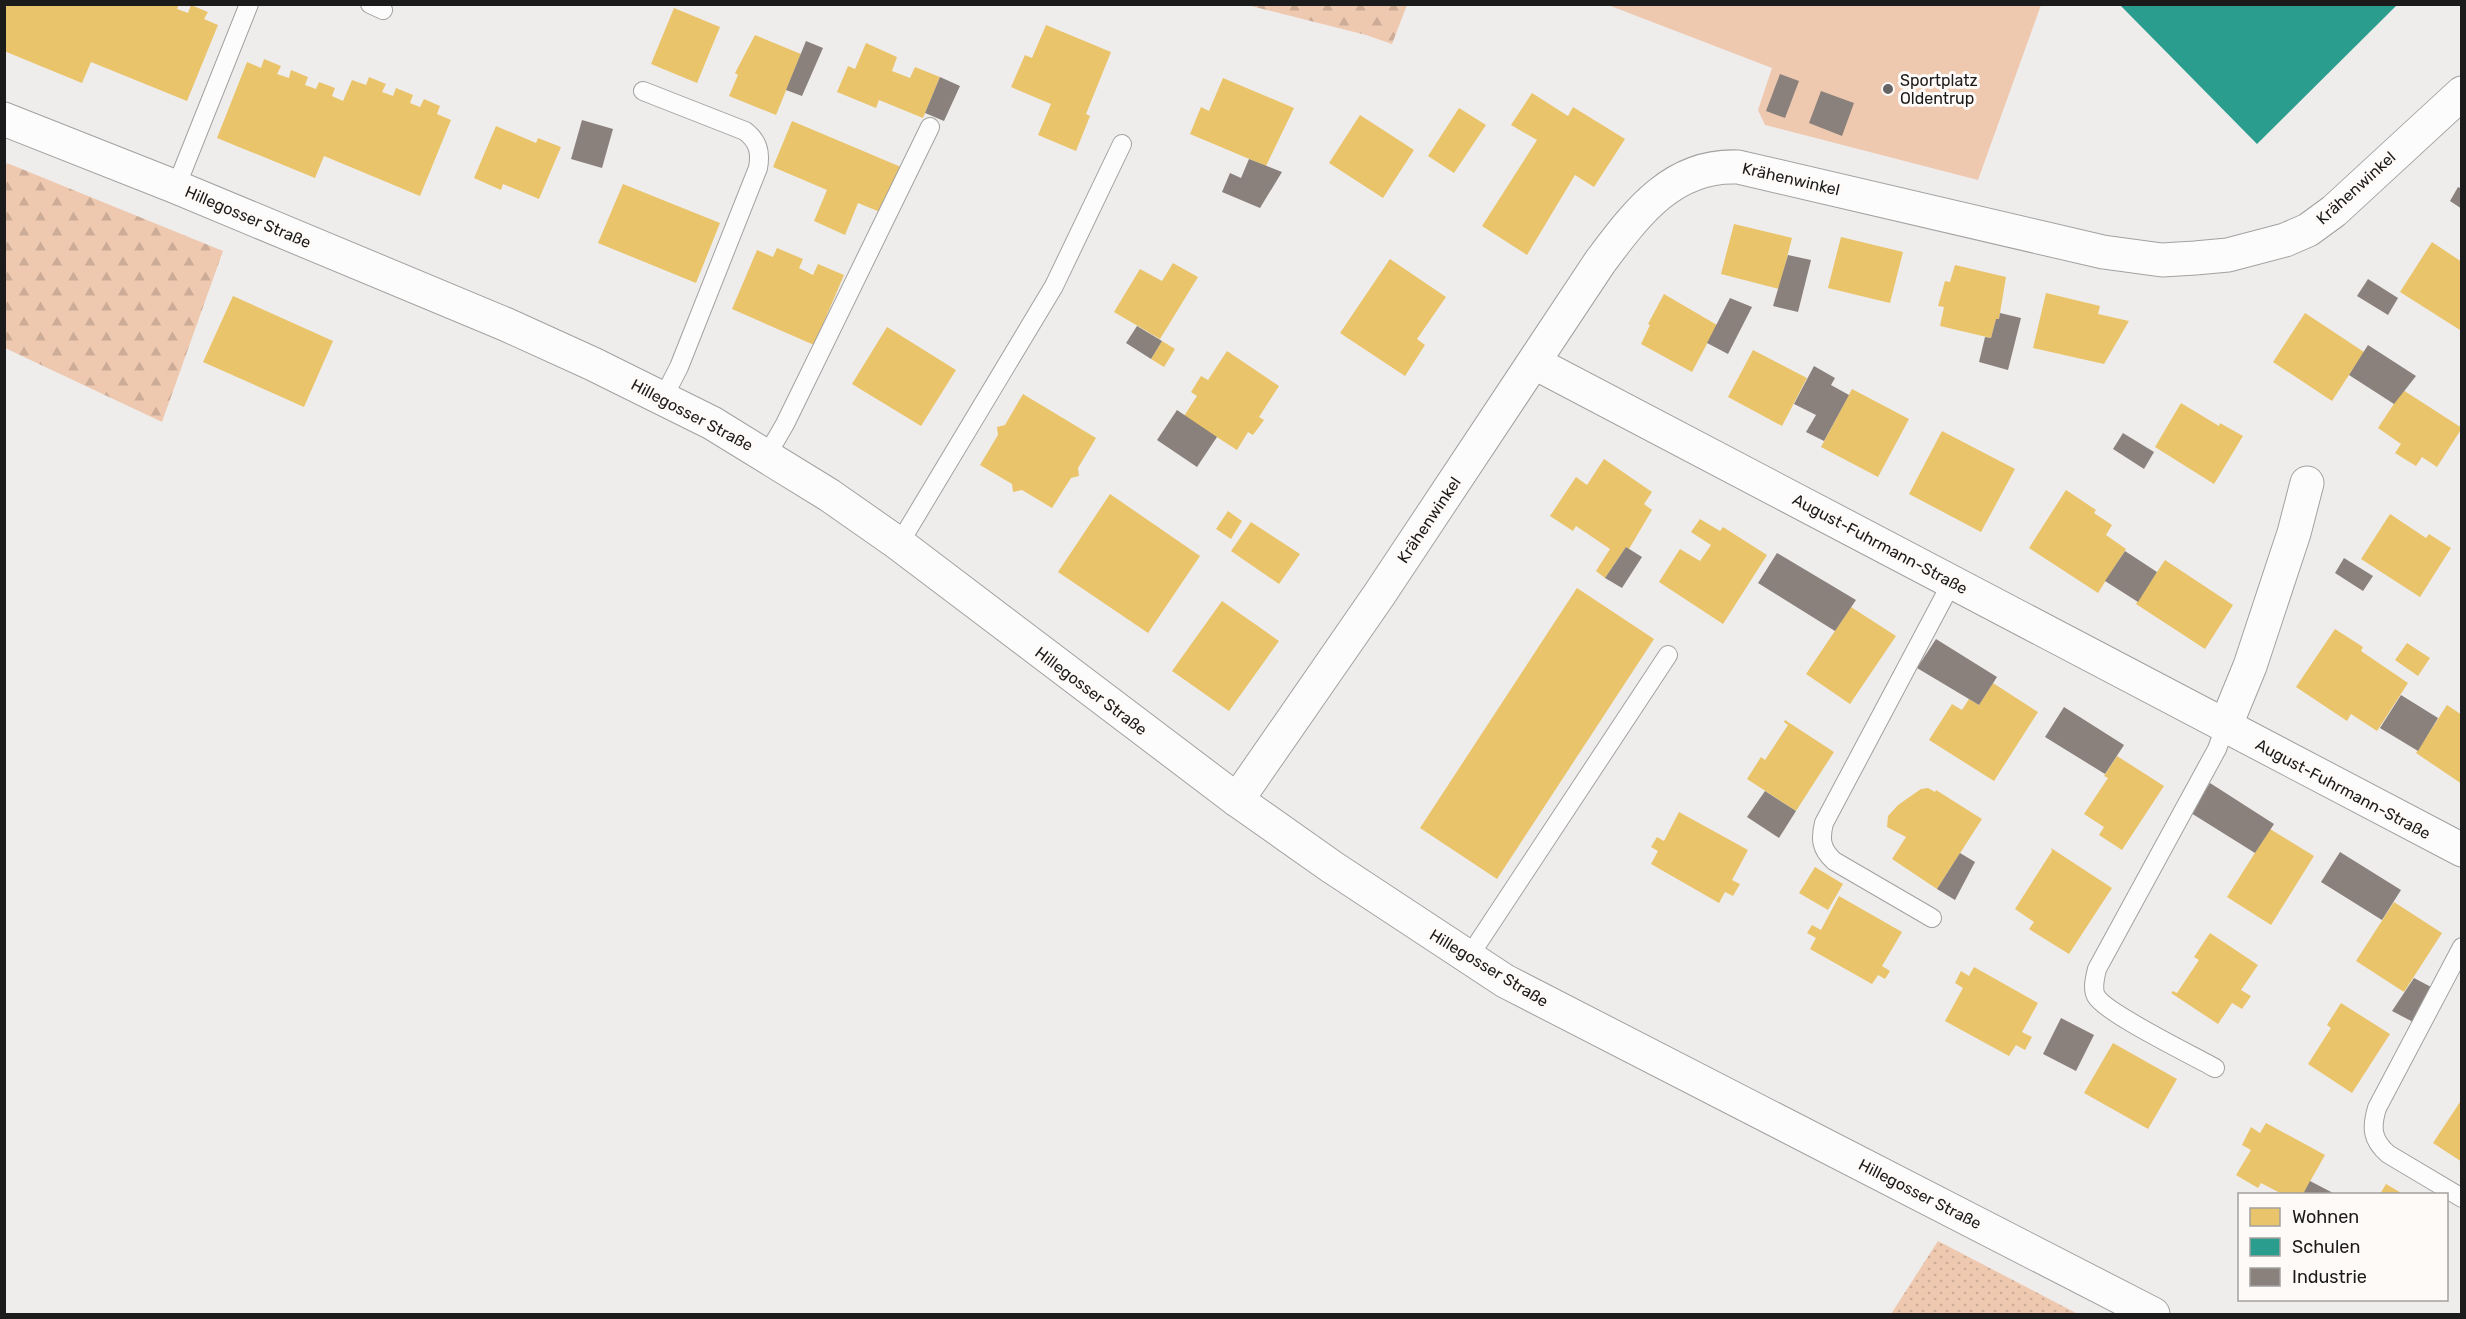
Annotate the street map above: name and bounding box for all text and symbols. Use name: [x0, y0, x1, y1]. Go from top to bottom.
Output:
place label: Sportplatz Oldentrup: [1900, 71, 1978, 108]
marker: Sportplatz Oldentrup: [1881, 82, 1895, 96]
street label: Krähenwinkel: [2313, 148, 2399, 228]
street label: Krähenwinkel: [1740, 159, 1842, 199]
street label: Hillegosser Straße: [182, 182, 314, 252]
street label: Hillegosser Straße: [628, 375, 756, 455]
street label: Krähenwinkel: [1393, 473, 1465, 567]
street label: August-Fuhrmann-Straße: [1789, 490, 1971, 598]
street label: Hillegosser Straße: [1031, 643, 1151, 739]
street label: August-Fuhrmann-Straße: [2252, 735, 2434, 843]
street label: Hillegosser Straße: [1426, 925, 1552, 1011]
street label: Hillegosser Straße: [1856, 1155, 1985, 1233]
legend: [2238, 1193, 2448, 1301]
text: Wohnen: [2292, 1206, 2359, 1228]
text: Schulen: [2292, 1236, 2360, 1258]
text: Industrie: [2292, 1266, 2367, 1288]

